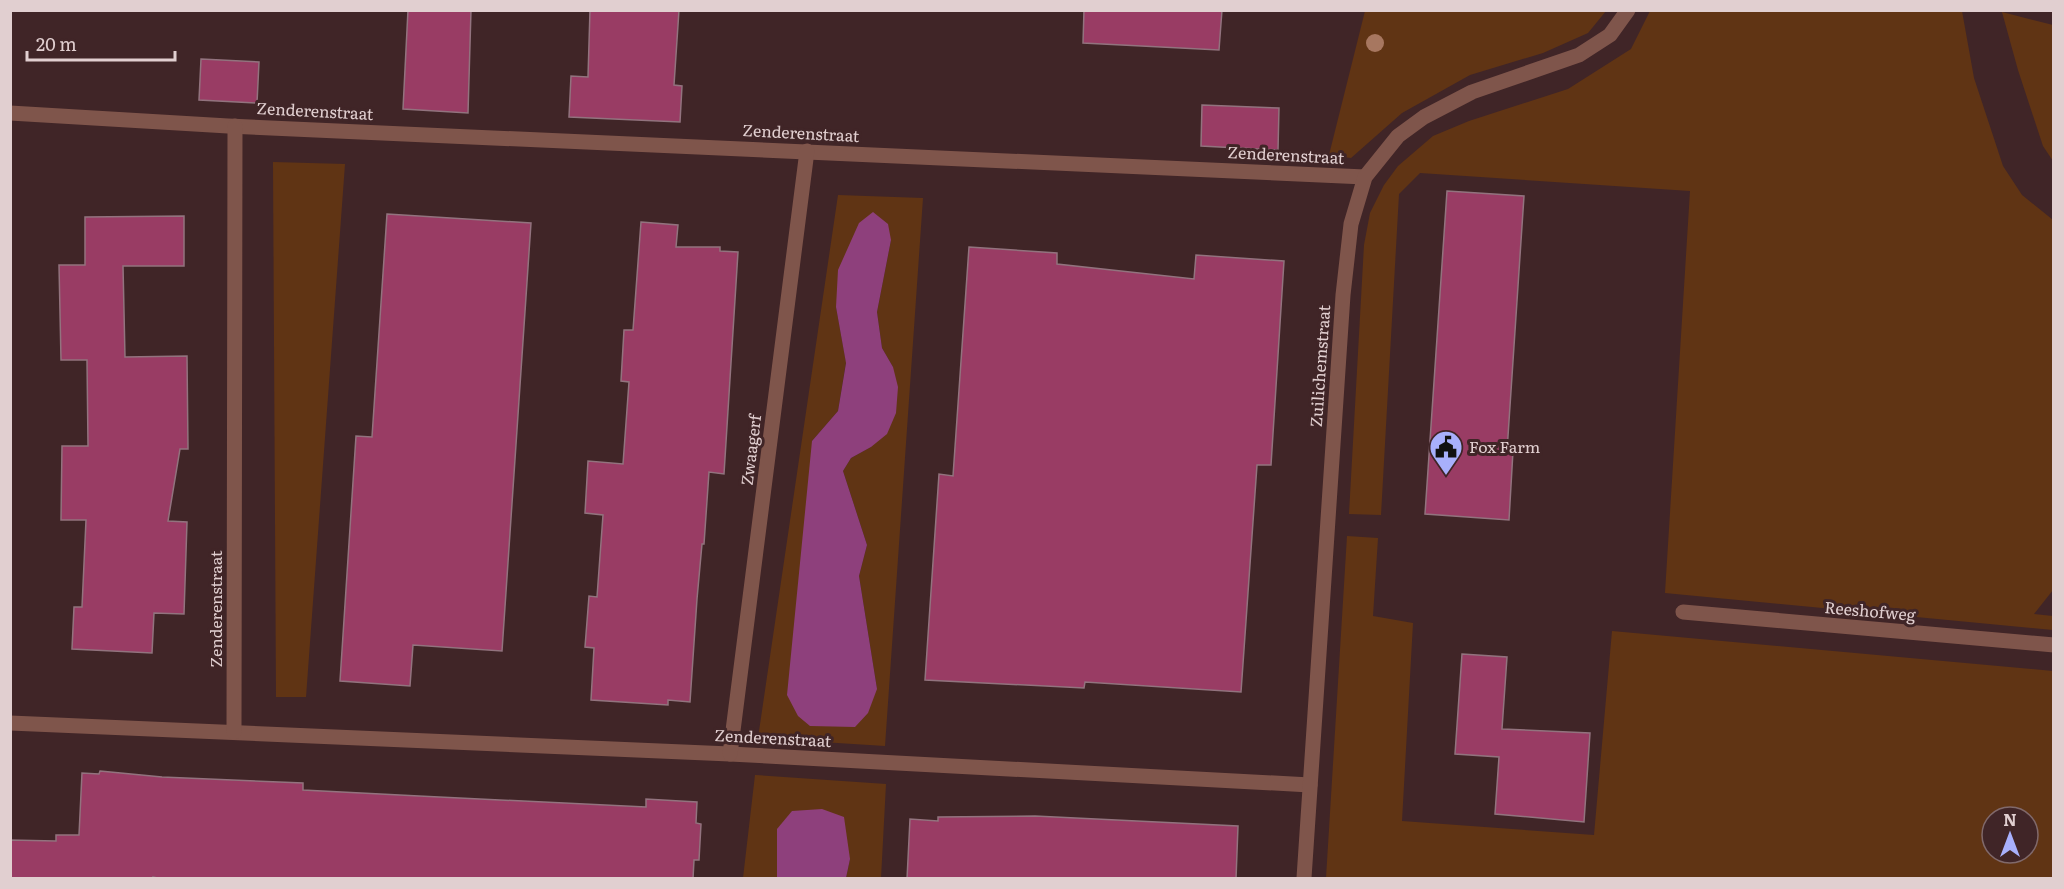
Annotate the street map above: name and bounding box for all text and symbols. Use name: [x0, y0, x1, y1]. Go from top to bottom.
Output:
scale bar: [27, 24, 176, 62]
text: 20 m: [36, 30, 77, 57]
street label: Zenderenstraat: [256, 95, 375, 125]
street label: Zenderenstraat: [742, 117, 861, 147]
street label: Zenderenstraat: [1227, 139, 1346, 169]
street label: Zuilichemstraat: [1303, 304, 1335, 428]
street label: Zwaagerf: [734, 411, 766, 487]
public building icon: Fox Farm: [1428, 429, 1464, 476]
place label: Fox Farm: [1469, 434, 1541, 458]
street label: Zenderenstraat: [203, 550, 227, 667]
street label: Reeshofweg: [1823, 594, 1917, 626]
street label: Zenderenstraat: [714, 722, 833, 752]
north arrow: [1980, 805, 2040, 865]
text: N: [2003, 807, 2017, 831]

